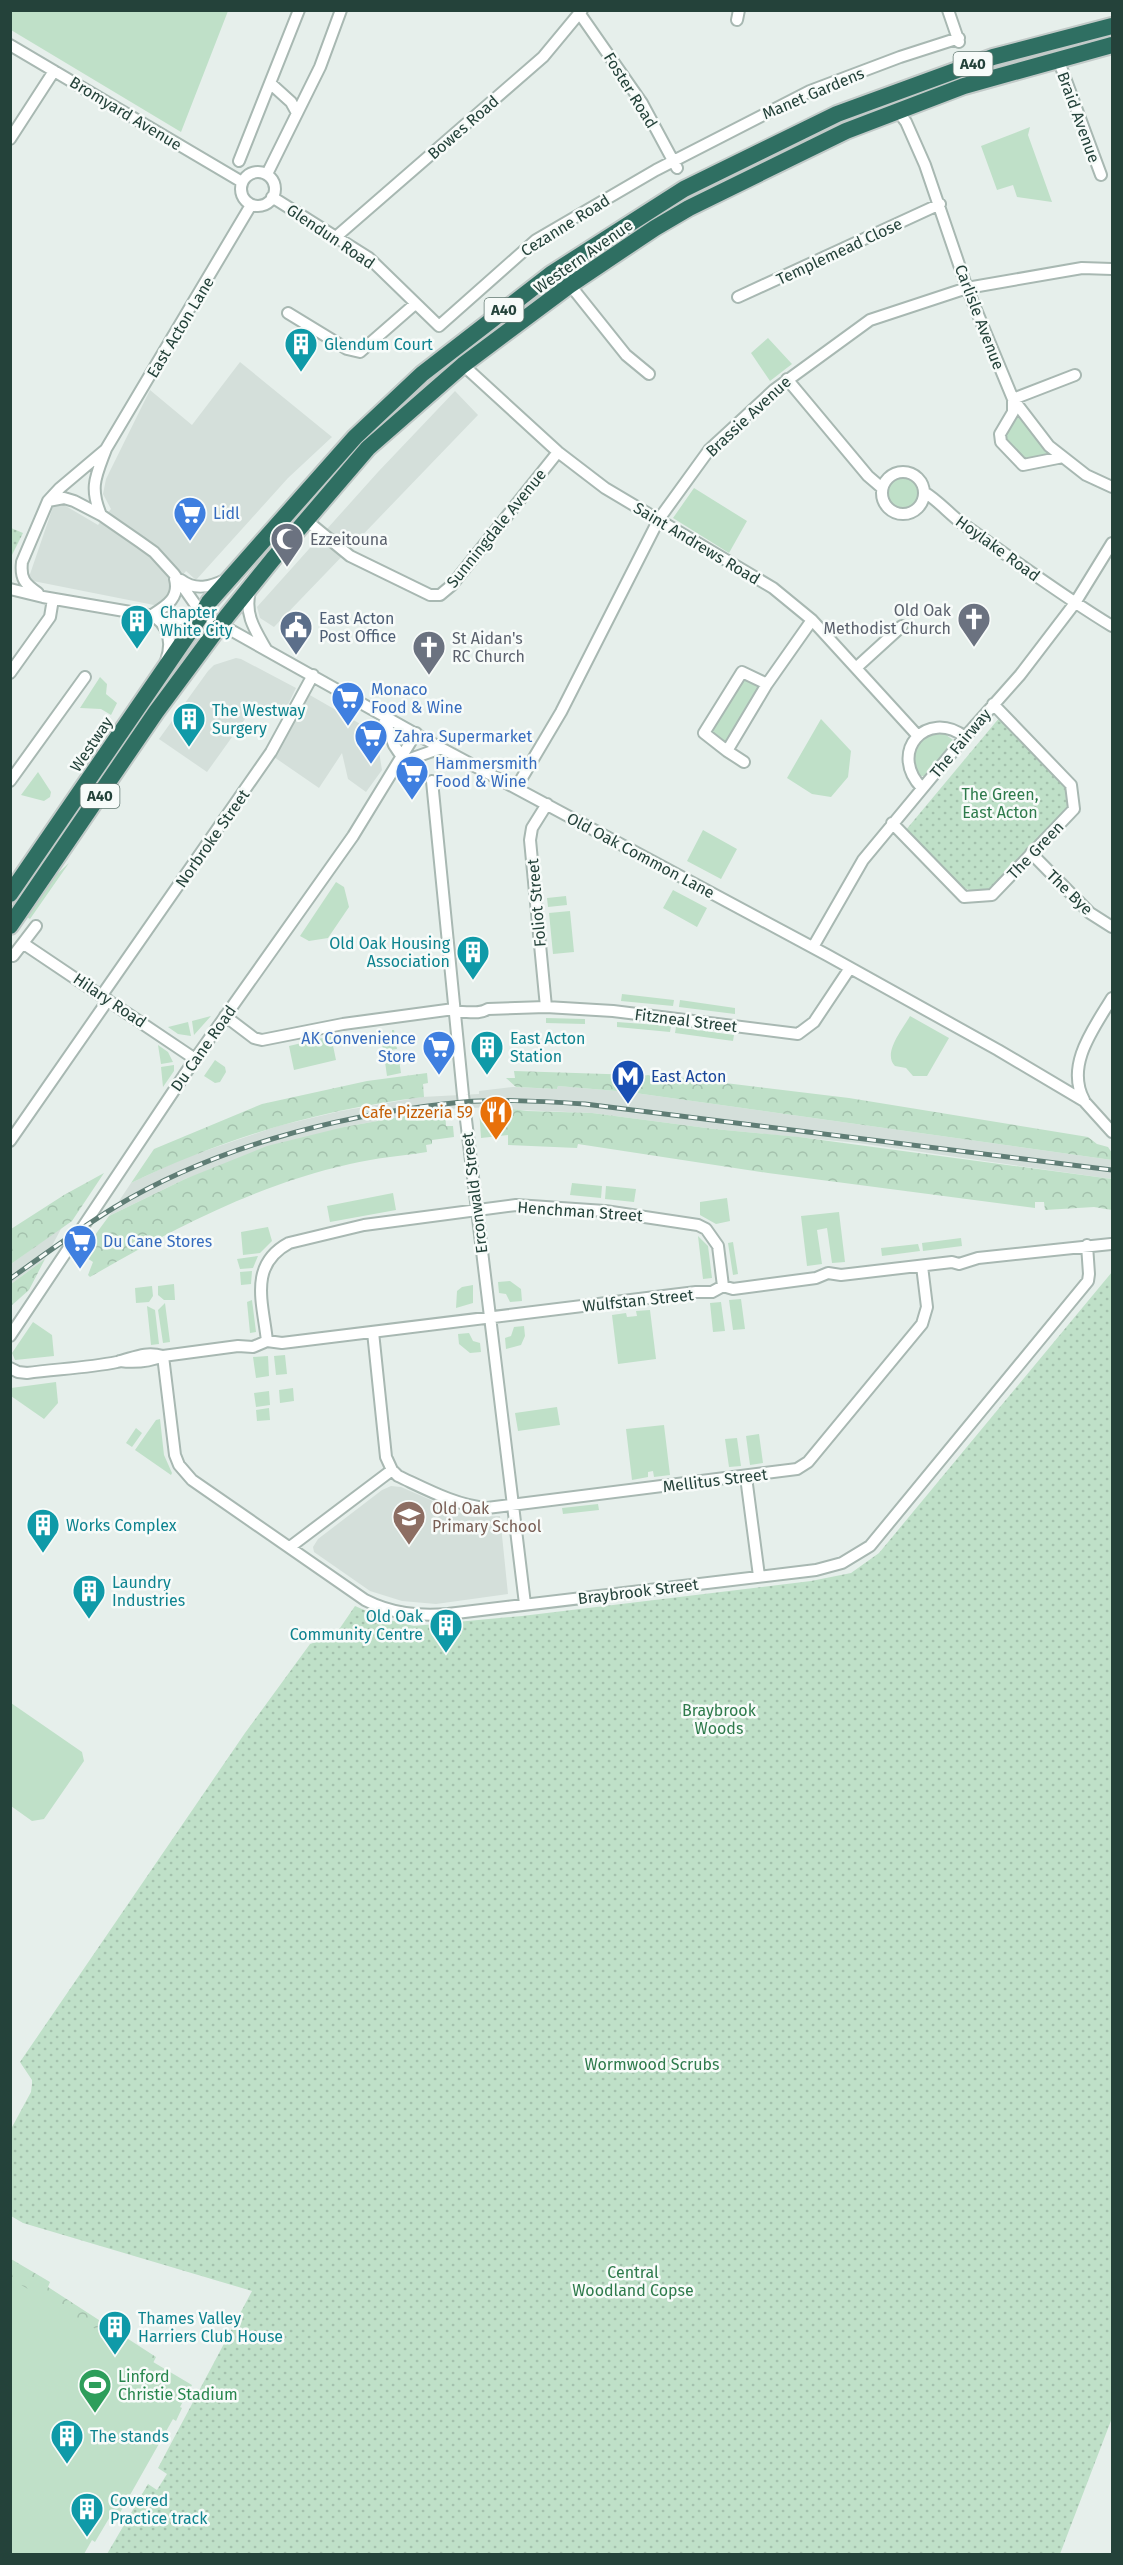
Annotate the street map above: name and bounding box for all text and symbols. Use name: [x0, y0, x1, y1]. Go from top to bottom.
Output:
street label: Foster Road: [600, 49, 661, 132]
road number: A40: [954, 52, 992, 76]
street label: Manet Gardens: [759, 63, 867, 123]
street label: Braid Avenue: [1053, 69, 1104, 165]
street label: Bromyard Avenue: [66, 73, 185, 154]
street label: Bowes Road: [424, 91, 503, 163]
street label: Cezanne Road: [517, 191, 613, 260]
street label: Glendun Road: [283, 200, 378, 273]
street label: Templemead Close: [773, 214, 905, 289]
street label: Western Avenue: [530, 215, 636, 298]
street label: Carlisle Avenue: [951, 262, 1008, 372]
street label: East Acton Lane: [143, 273, 218, 381]
road number: A40: [484, 298, 524, 322]
building icon: Glendum Court: [283, 326, 319, 373]
place label: Glendum Court: [324, 335, 433, 354]
street label: Brassie Avenue: [702, 372, 795, 461]
street label: Sunningdale Avenue: [443, 465, 550, 592]
supermarket icon: Lidl: [172, 495, 208, 542]
street label: Saint Andrews Road: [630, 498, 763, 589]
place label: Lidl: [213, 504, 240, 523]
street label: Hoylake Road: [952, 512, 1043, 585]
mosque icon: Ezzeitouna: [269, 521, 305, 568]
place label: Ezzeitouna: [310, 530, 388, 549]
place label: Old Oak Methodist Church: [824, 601, 952, 638]
church icon: Old Oak Methodist Church: [956, 601, 992, 648]
building icon: Chapter White City: [119, 603, 155, 650]
place label: Chapter White City: [160, 603, 233, 640]
public building icon: East Acton Post Office: [278, 609, 314, 656]
place label: East Acton Post Office: [319, 609, 396, 646]
church icon: St Aidan's RC Church: [411, 629, 447, 676]
place label: St Aidan's RC Church: [452, 629, 525, 666]
supermarket icon: Monaco Food & Wine: [330, 680, 366, 727]
place label: Monaco Food & Wine: [371, 680, 463, 717]
building icon: The Westway Surgery: [171, 701, 207, 748]
place label: The Westway Surgery: [212, 701, 305, 738]
street label: The Fairway: [926, 705, 995, 782]
street label: Westway: [66, 713, 117, 776]
supermarket icon: Zahra Supermarket: [353, 718, 389, 765]
place label: Zahra Supermarket: [394, 727, 533, 746]
supermarket icon: Hammersmith Food & Wine: [394, 754, 430, 801]
place label: Hammersmith Food & Wine: [435, 754, 538, 791]
road number: A40: [80, 784, 120, 808]
street label: Norbroke Street: [172, 785, 253, 891]
park label: The Green, East Acton: [961, 785, 1039, 822]
street label: Old Oak Common Lane: [564, 808, 718, 902]
street label: The Green: [1003, 817, 1068, 883]
street label: Foliot Street: [523, 858, 550, 948]
street label: The Bye: [1043, 866, 1097, 919]
place label: Old Oak Housing Association: [329, 934, 451, 971]
building icon: Old Oak Housing Association: [455, 934, 491, 981]
street label: Hilary Road: [70, 969, 150, 1032]
street label: Du Cane Road: [167, 1002, 240, 1095]
street label: Fitzneal Street: [633, 1005, 739, 1036]
place label: AK Convenience Store: [301, 1029, 416, 1066]
supermarket icon: AK Convenience Store: [421, 1029, 457, 1076]
building icon: East Acton Station: [469, 1029, 505, 1076]
place label: East Acton Station: [510, 1029, 585, 1066]
metro station icon: East Acton: [610, 1058, 646, 1105]
place label: East Acton: [651, 1067, 726, 1086]
restaurant icon: Cafe Pizzeria 59: [478, 1094, 514, 1141]
place label: Cafe Pizzeria 59: [361, 1103, 473, 1122]
street label: Erconwald Street: [458, 1131, 491, 1255]
street label: Henchman Street: [517, 1198, 643, 1225]
supermarket icon: Du Cane Stores: [62, 1223, 98, 1270]
place label: Du Cane Stores: [103, 1232, 212, 1251]
street label: Wulfstan Street: [582, 1285, 695, 1316]
street label: Mellitus Street: [662, 1465, 769, 1496]
school or university icon: Old Oak Primary School: [391, 1499, 427, 1546]
place label: Old Oak Primary School: [432, 1499, 542, 1536]
building icon: Works Complex: [25, 1507, 61, 1554]
place label: Works Complex: [66, 1516, 177, 1535]
building icon: Laundry Industries: [71, 1573, 107, 1620]
place label: Laundry Industries: [112, 1573, 185, 1610]
street label: Braybrook Street: [577, 1575, 700, 1608]
place label: Old Oak Community Centre: [290, 1607, 424, 1644]
building icon: Old Oak Community Centre: [428, 1607, 464, 1654]
park label: Braybrook Woods: [682, 1701, 757, 1738]
park label: Wormwood Scrubs: [584, 2055, 720, 2074]
park label: Central Woodland Copse: [572, 2263, 694, 2300]
building icon: Thames Valley Harriers Club House: [97, 2309, 133, 2356]
place label: Thames Valley Harriers Club House: [138, 2309, 283, 2346]
sports icon: Linford Christie Stadium: [77, 2367, 113, 2414]
place label: Linford Christie Stadium: [118, 2367, 238, 2404]
building icon: The stands: [49, 2418, 85, 2465]
place label: The stands: [90, 2427, 169, 2446]
building icon: Covered Practice track: [69, 2491, 105, 2538]
place label: Covered Practice track: [110, 2491, 208, 2528]

